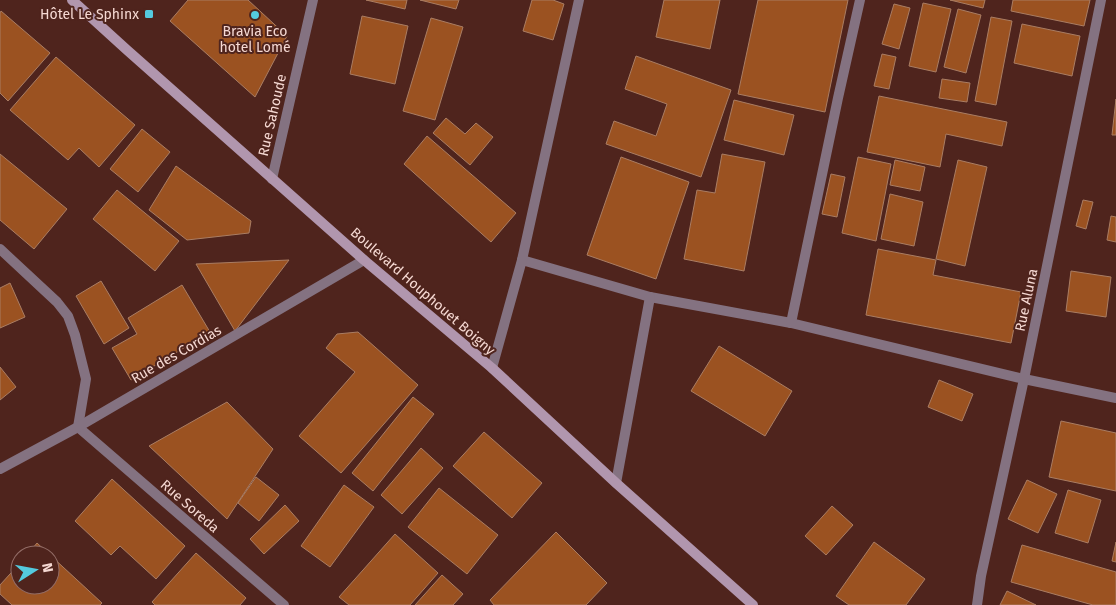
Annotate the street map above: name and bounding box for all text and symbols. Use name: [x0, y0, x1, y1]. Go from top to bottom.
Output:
place label: Hôtel Le Sphinx: [40, 6, 139, 23]
marker: Hôtel Le Sphinx: [143, 8, 155, 20]
marker: Bravia Eco hotel Lomé: [249, 9, 261, 21]
place label: Bravia Eco hotel Lomé: [219, 23, 291, 56]
street label: Rue Sahoude: [255, 72, 290, 158]
street label: Boulevard Houphouet Boigny: [347, 224, 498, 359]
street label: Rue Aluna: [1012, 267, 1041, 333]
street label: Rue des Cordias: [128, 322, 225, 387]
street label: Rue Soreda: [157, 476, 223, 537]
north arrow: [10, 545, 60, 595]
text: N: [38, 561, 57, 574]

